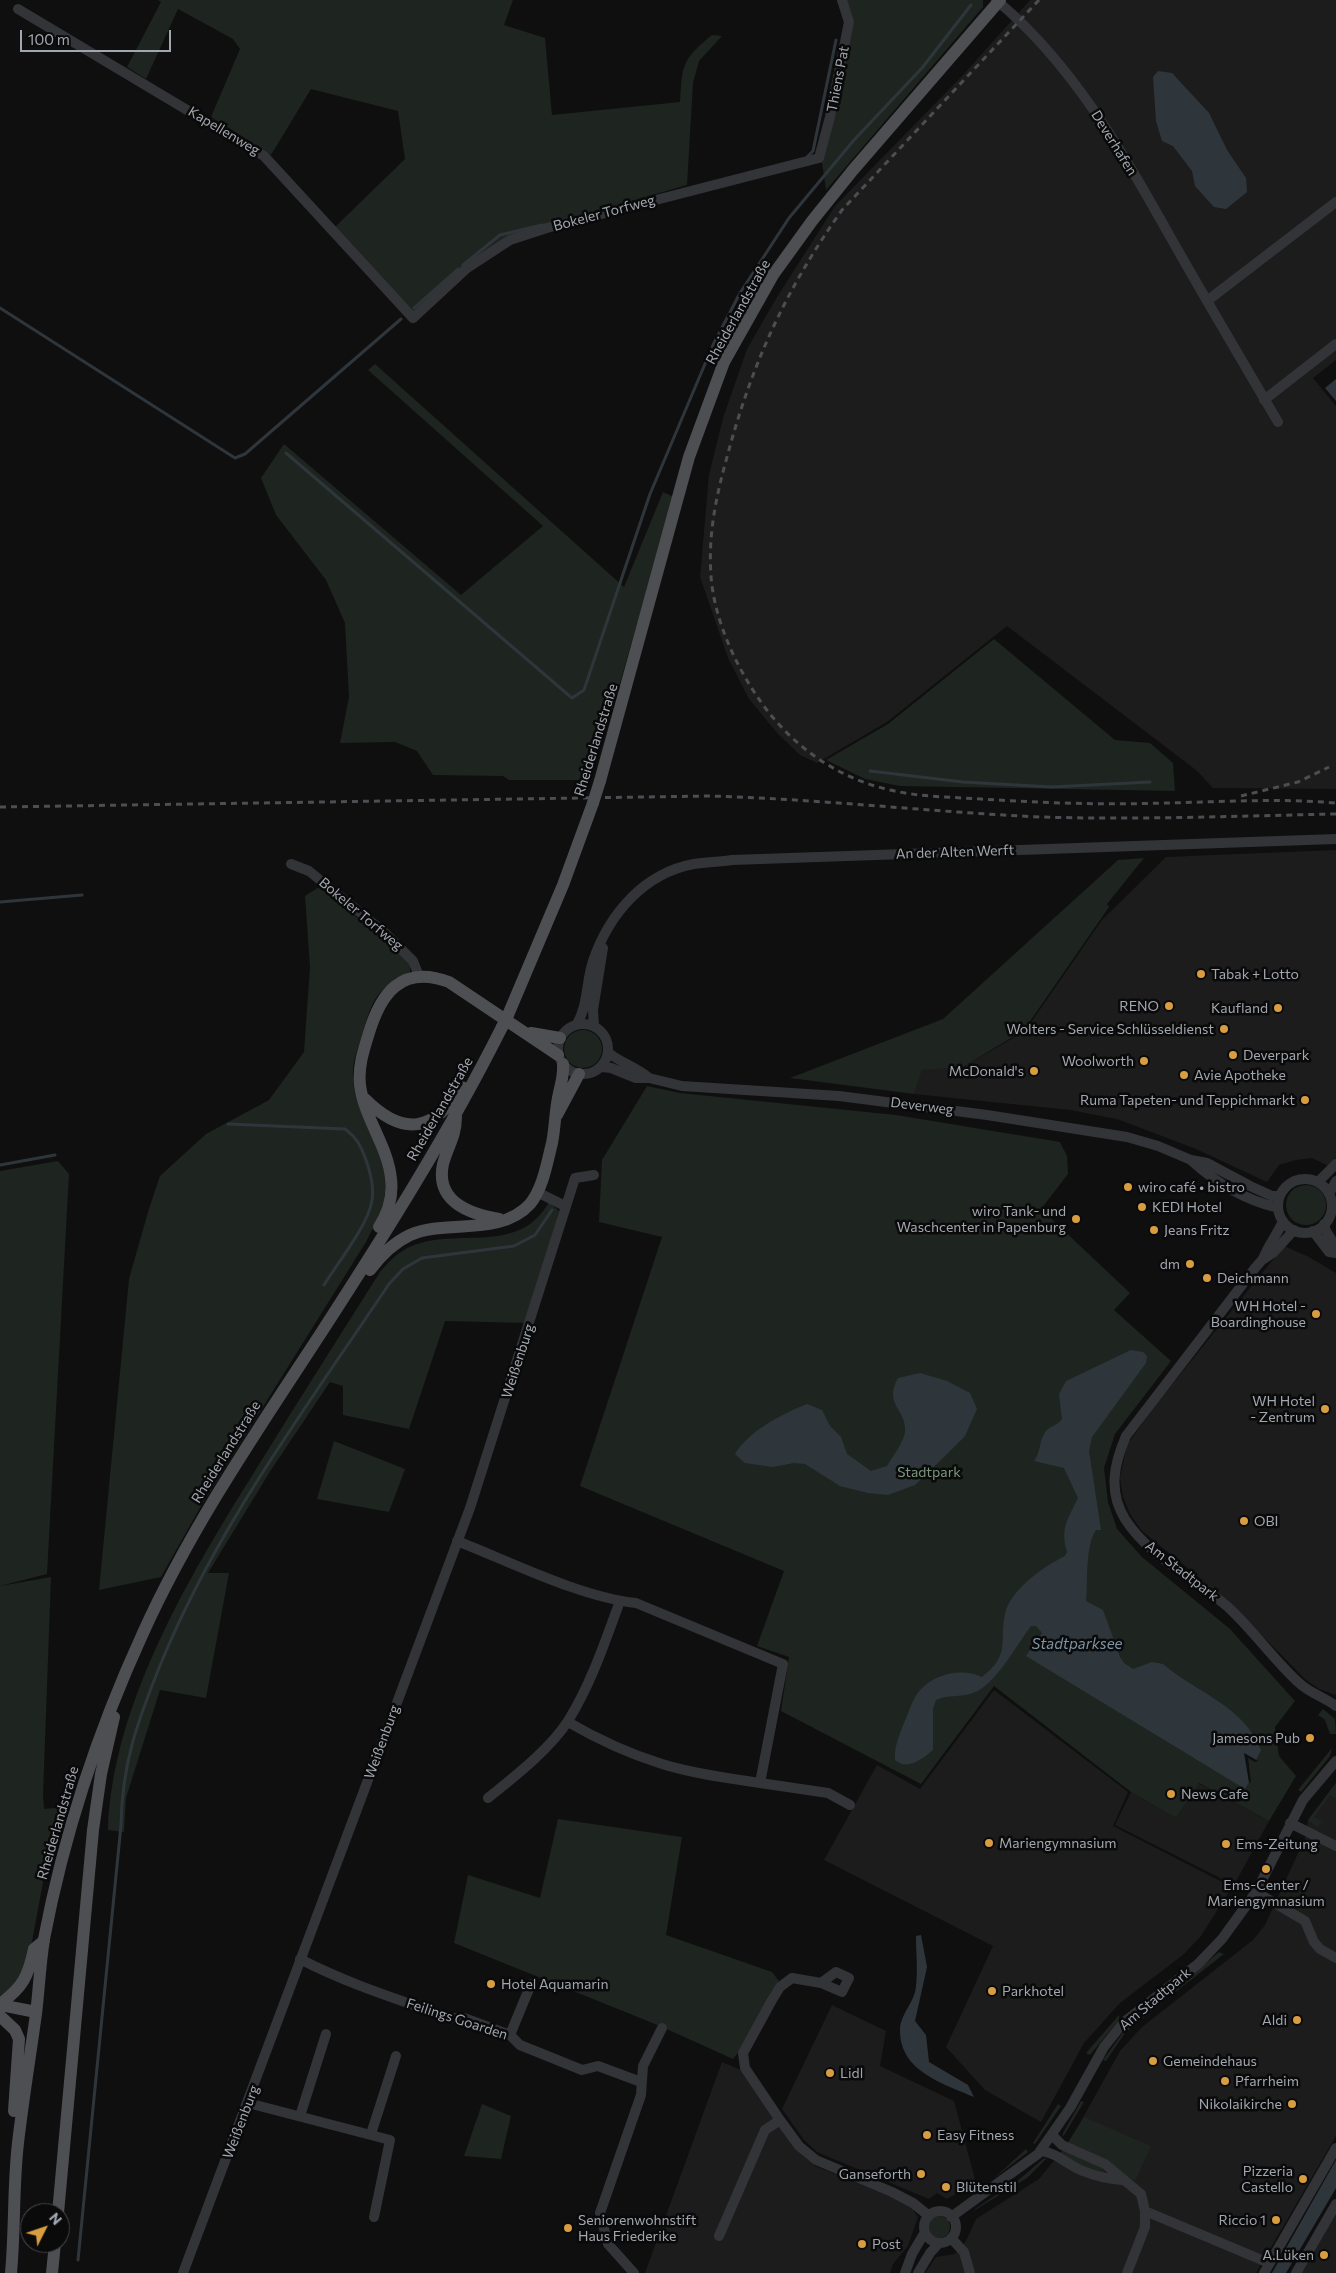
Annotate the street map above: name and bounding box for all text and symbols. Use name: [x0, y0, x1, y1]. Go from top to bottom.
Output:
scale bar: [22, 20, 174, 52]
text: 100 m: [28, 30, 70, 48]
street label: Thiens Pat: [823, 45, 853, 113]
street label: Kapellenweg: [185, 103, 263, 159]
street label: Deverhafen: [1087, 107, 1141, 179]
street label: Bokeler Torfweg: [551, 191, 657, 235]
street label: Rheiderlandstraße: [702, 257, 774, 367]
street label: Rheiderlandstraße: [571, 682, 621, 798]
street label: An der Alten Werft: [895, 842, 1015, 862]
street label: Bokeler Torfweg: [316, 874, 406, 954]
place label: Tabak + Lotto: [1211, 966, 1299, 982]
marker: Tabak + Lotto: [1195, 968, 1207, 980]
place label: RENO: [1119, 998, 1159, 1014]
marker: RENO: [1163, 1000, 1175, 1012]
place label: Kaufland: [1211, 1000, 1268, 1016]
marker: Kaufland: [1272, 1002, 1284, 1014]
place label: Wolters - Service Schlüsseldienst: [1006, 1021, 1214, 1037]
marker: Wolters - Service Schlüsseldienst: [1218, 1023, 1230, 1035]
place label: Deverpark: [1243, 1047, 1309, 1063]
marker: Deverpark: [1227, 1049, 1239, 1061]
place label: Woolworth: [1062, 1053, 1134, 1069]
street label: Rheiderlandstraße: [403, 1054, 477, 1164]
marker: Woolworth: [1138, 1055, 1150, 1067]
place label: McDonald's: [949, 1063, 1024, 1079]
marker: McDonald's: [1028, 1065, 1040, 1077]
place label: Avie Apotheke: [1194, 1067, 1286, 1083]
marker: Avie Apotheke: [1178, 1069, 1190, 1081]
place label: Ruma Tapeten- und Teppichmarkt: [1080, 1092, 1295, 1108]
street label: Deverweg: [890, 1094, 954, 1118]
marker: Ruma Tapeten- und Teppichmarkt: [1299, 1094, 1311, 1106]
place label: wiro café • bistro: [1138, 1179, 1245, 1195]
marker: wiro café • bistro: [1122, 1181, 1134, 1193]
place label: KEDI Hotel: [1152, 1199, 1222, 1215]
marker: KEDI Hotel: [1136, 1201, 1148, 1213]
place label: wiro Tank- und Waschcenter in Papenburg: [897, 1203, 1066, 1236]
marker: wiro Tank- und Waschcenter in Papenburg: [1070, 1213, 1082, 1225]
place label: Jeans Fritz: [1164, 1222, 1230, 1238]
marker: Jeans Fritz: [1148, 1224, 1160, 1236]
place label: dm: [1160, 1256, 1180, 1272]
marker: dm: [1184, 1258, 1196, 1270]
place label: Deichmann: [1217, 1270, 1289, 1286]
marker: Deichmann: [1201, 1272, 1213, 1284]
place label: WH Hotel - Boardinghouse: [1211, 1298, 1306, 1330]
marker: WH Hotel - Boardinghouse: [1310, 1308, 1322, 1320]
street label: Weißenburg: [498, 1322, 538, 1400]
place label: WH Hotel - Zentrum: [1250, 1393, 1315, 1425]
street label: Rheiderlandstraße: [188, 1398, 264, 1506]
marker: WH Hotel - Zentrum: [1319, 1403, 1331, 1415]
park label: Stadtpark: [897, 1464, 961, 1480]
place label: OBI: [1254, 1513, 1278, 1529]
marker: OBI: [1238, 1515, 1250, 1527]
street label: Am Stadtpark: [1142, 1537, 1222, 1605]
water label: Stadtparksee: [1032, 1635, 1122, 1653]
street label: Weißenburg: [361, 1703, 403, 1781]
place label: Jamesons Pub: [1212, 1730, 1300, 1746]
marker: Jamesons Pub: [1304, 1732, 1316, 1744]
street label: Rheiderlandstraße: [34, 1764, 82, 1882]
place label: News Cafe: [1181, 1786, 1248, 1802]
marker: News Cafe: [1165, 1788, 1177, 1800]
place label: Mariengymnasium: [999, 1835, 1117, 1851]
place label: Ems-Zeitung: [1236, 1836, 1318, 1852]
marker: Mariengymnasium: [983, 1837, 995, 1849]
marker: Ems-Zeitung: [1220, 1838, 1232, 1850]
marker: Ems-Center / Mariengymnasium: [1260, 1863, 1272, 1875]
place label: Ems-Center / Mariengymnasium: [1207, 1877, 1325, 1910]
street label: Am Stadtpark: [1116, 1964, 1194, 2034]
place label: Hotel Aquamarin: [501, 1976, 608, 1992]
marker: Hotel Aquamarin: [485, 1978, 497, 1990]
place label: Parkhotel: [1002, 1983, 1064, 1999]
marker: Parkhotel: [986, 1985, 998, 1997]
street label: Feilings Goarden: [404, 1995, 510, 2043]
place label: Aldi: [1262, 2012, 1287, 2028]
marker: Aldi: [1291, 2014, 1303, 2026]
place label: Gemeindehaus: [1163, 2053, 1257, 2069]
marker: Gemeindehaus: [1147, 2055, 1159, 2067]
place label: Lidl: [840, 2065, 863, 2081]
marker: Lidl: [824, 2067, 836, 2079]
place label: Pfarrheim: [1235, 2073, 1299, 2089]
marker: Pfarrheim: [1219, 2075, 1231, 2087]
street label: Weißenburg: [219, 2083, 263, 2161]
place label: Nikolaikirche: [1199, 2096, 1282, 2112]
marker: Nikolaikirche: [1286, 2098, 1298, 2110]
place label: Easy Fitness: [937, 2127, 1014, 2143]
marker: Easy Fitness: [921, 2129, 933, 2141]
place label: Pizzeria Castello: [1241, 2163, 1293, 2196]
place label: Ganseforth: [839, 2166, 911, 2182]
marker: Ganseforth: [915, 2168, 927, 2180]
marker: Pizzeria Castello: [1297, 2173, 1309, 2185]
place label: Blütenstil: [956, 2179, 1017, 2195]
marker: Blütenstil: [940, 2181, 952, 2193]
north arrow: [20, 2203, 70, 2253]
text: N: [46, 2209, 66, 2228]
place label: Seniorenwohnstift Haus Friederike: [578, 2212, 696, 2244]
place label: Riccio 1: [1219, 2212, 1266, 2228]
marker: Riccio 1: [1270, 2214, 1282, 2226]
marker: Seniorenwohnstift Haus Friederike: [562, 2222, 574, 2234]
place label: Post: [872, 2236, 901, 2252]
marker: Post: [856, 2238, 868, 2250]
place label: A.Lüken: [1263, 2247, 1314, 2263]
marker: A.Lüken: [1318, 2249, 1330, 2261]

